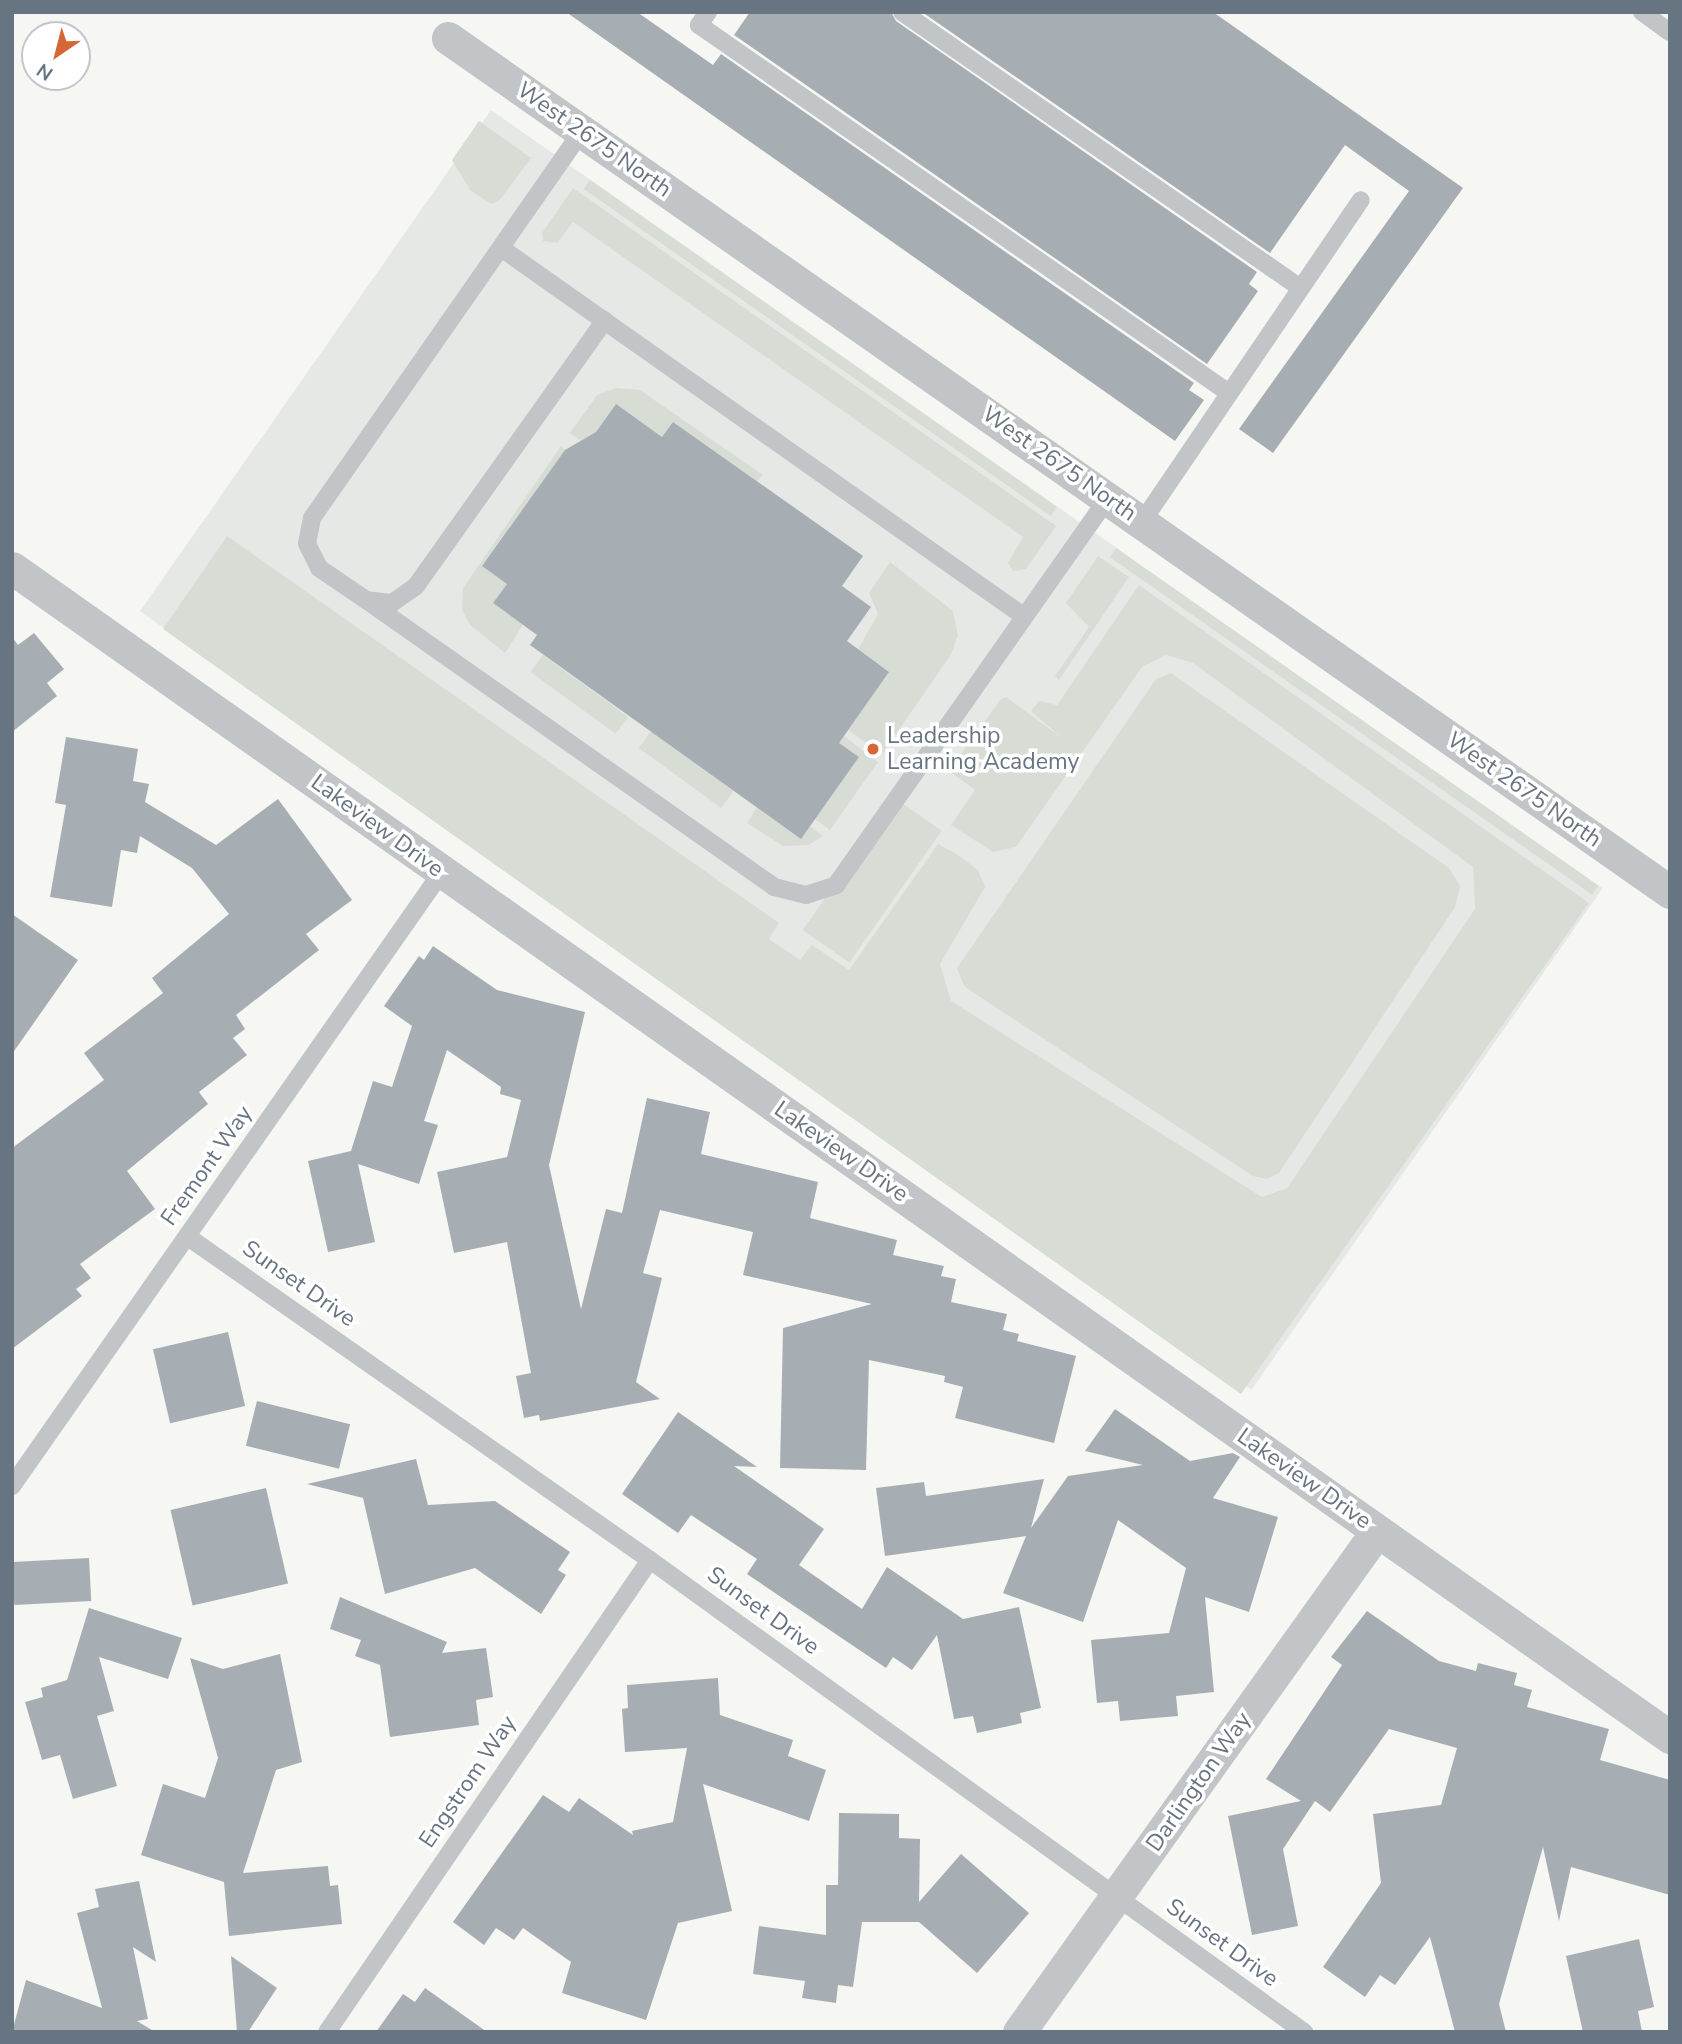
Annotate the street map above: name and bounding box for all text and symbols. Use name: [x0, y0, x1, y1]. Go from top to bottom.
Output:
north arrow: [21, 21, 91, 91]
text: N: [32, 57, 58, 86]
street label: West 2675 North: [512, 77, 676, 203]
street label: West 2675 North: [977, 401, 1141, 527]
place label: Leadership Learning Academy: [887, 722, 1079, 776]
street label: West 2675 North: [1442, 727, 1606, 853]
marker: Leadership Learning Academy: [865, 741, 881, 757]
street label: Lakeview Drive: [305, 769, 449, 883]
street label: Lakeview Drive: [769, 1096, 913, 1208]
street label: Fremont Way: [156, 1101, 258, 1231]
street label: Sunset Drive: [237, 1235, 361, 1333]
street label: Lakeview Drive: [1232, 1423, 1376, 1535]
street label: Sunset Drive: [702, 1561, 824, 1661]
street label: Darlington Way: [1141, 1707, 1257, 1857]
street label: Engstrom Way: [414, 1711, 522, 1853]
street label: Sunset Drive: [1161, 1893, 1283, 1993]

